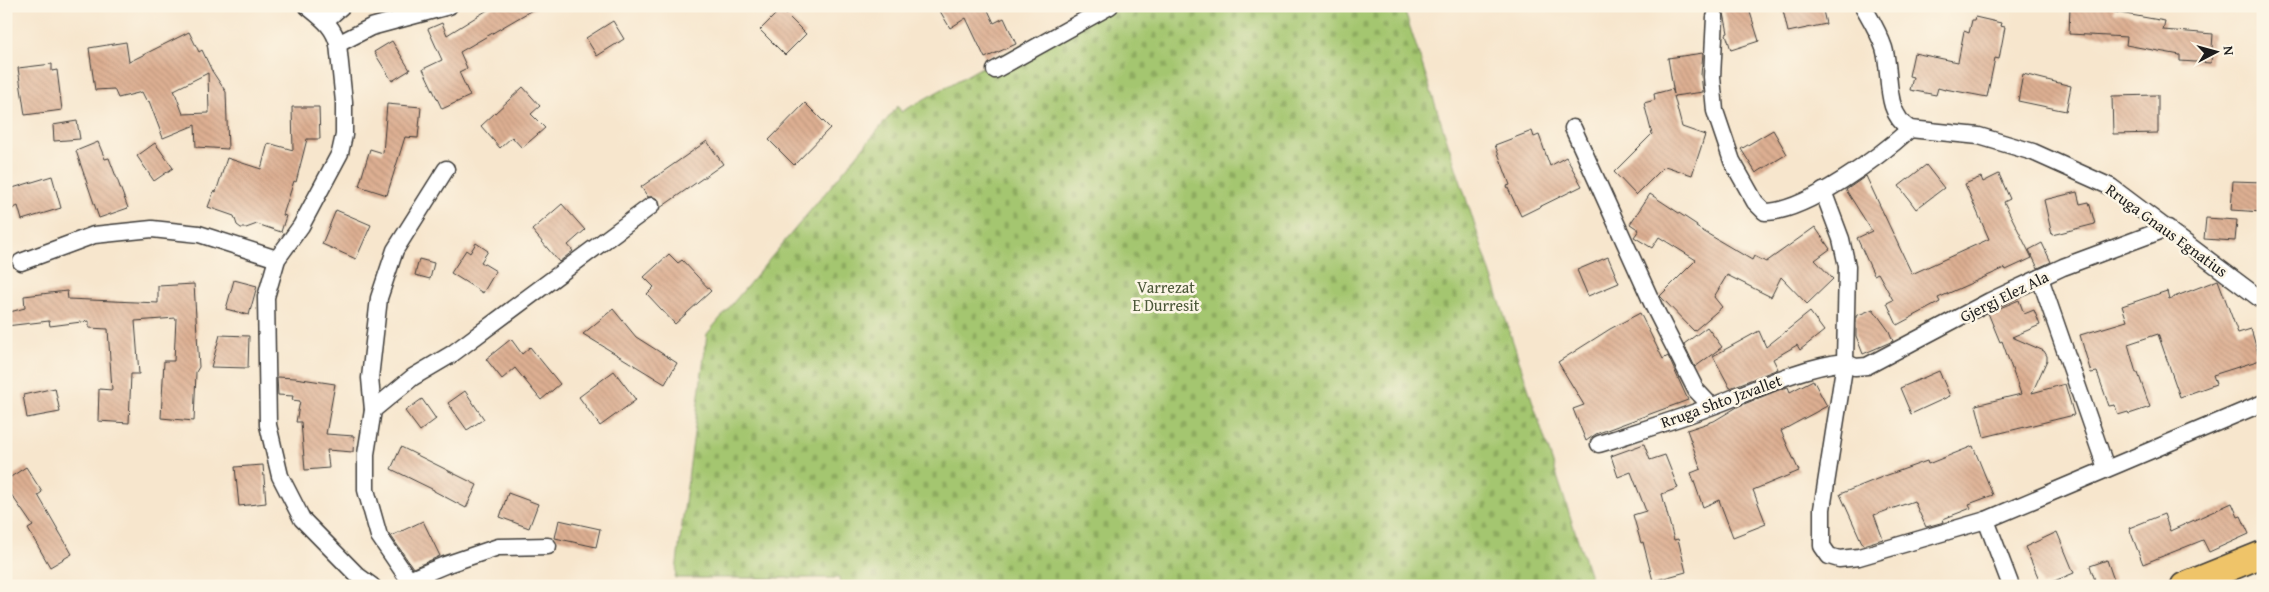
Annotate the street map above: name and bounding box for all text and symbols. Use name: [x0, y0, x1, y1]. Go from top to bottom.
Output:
north arrow: [2192, 28, 2242, 78]
text: N: [2218, 45, 2239, 57]
street label: Rruga Gnaus Egnatius: [2101, 177, 2233, 283]
street label: Gjergj Elez Ala: [1956, 264, 2053, 328]
park label: Varrezat E Durresit: [1133, 275, 1200, 317]
street label: Rruga Shto Jzvallet: [1657, 368, 1785, 434]

